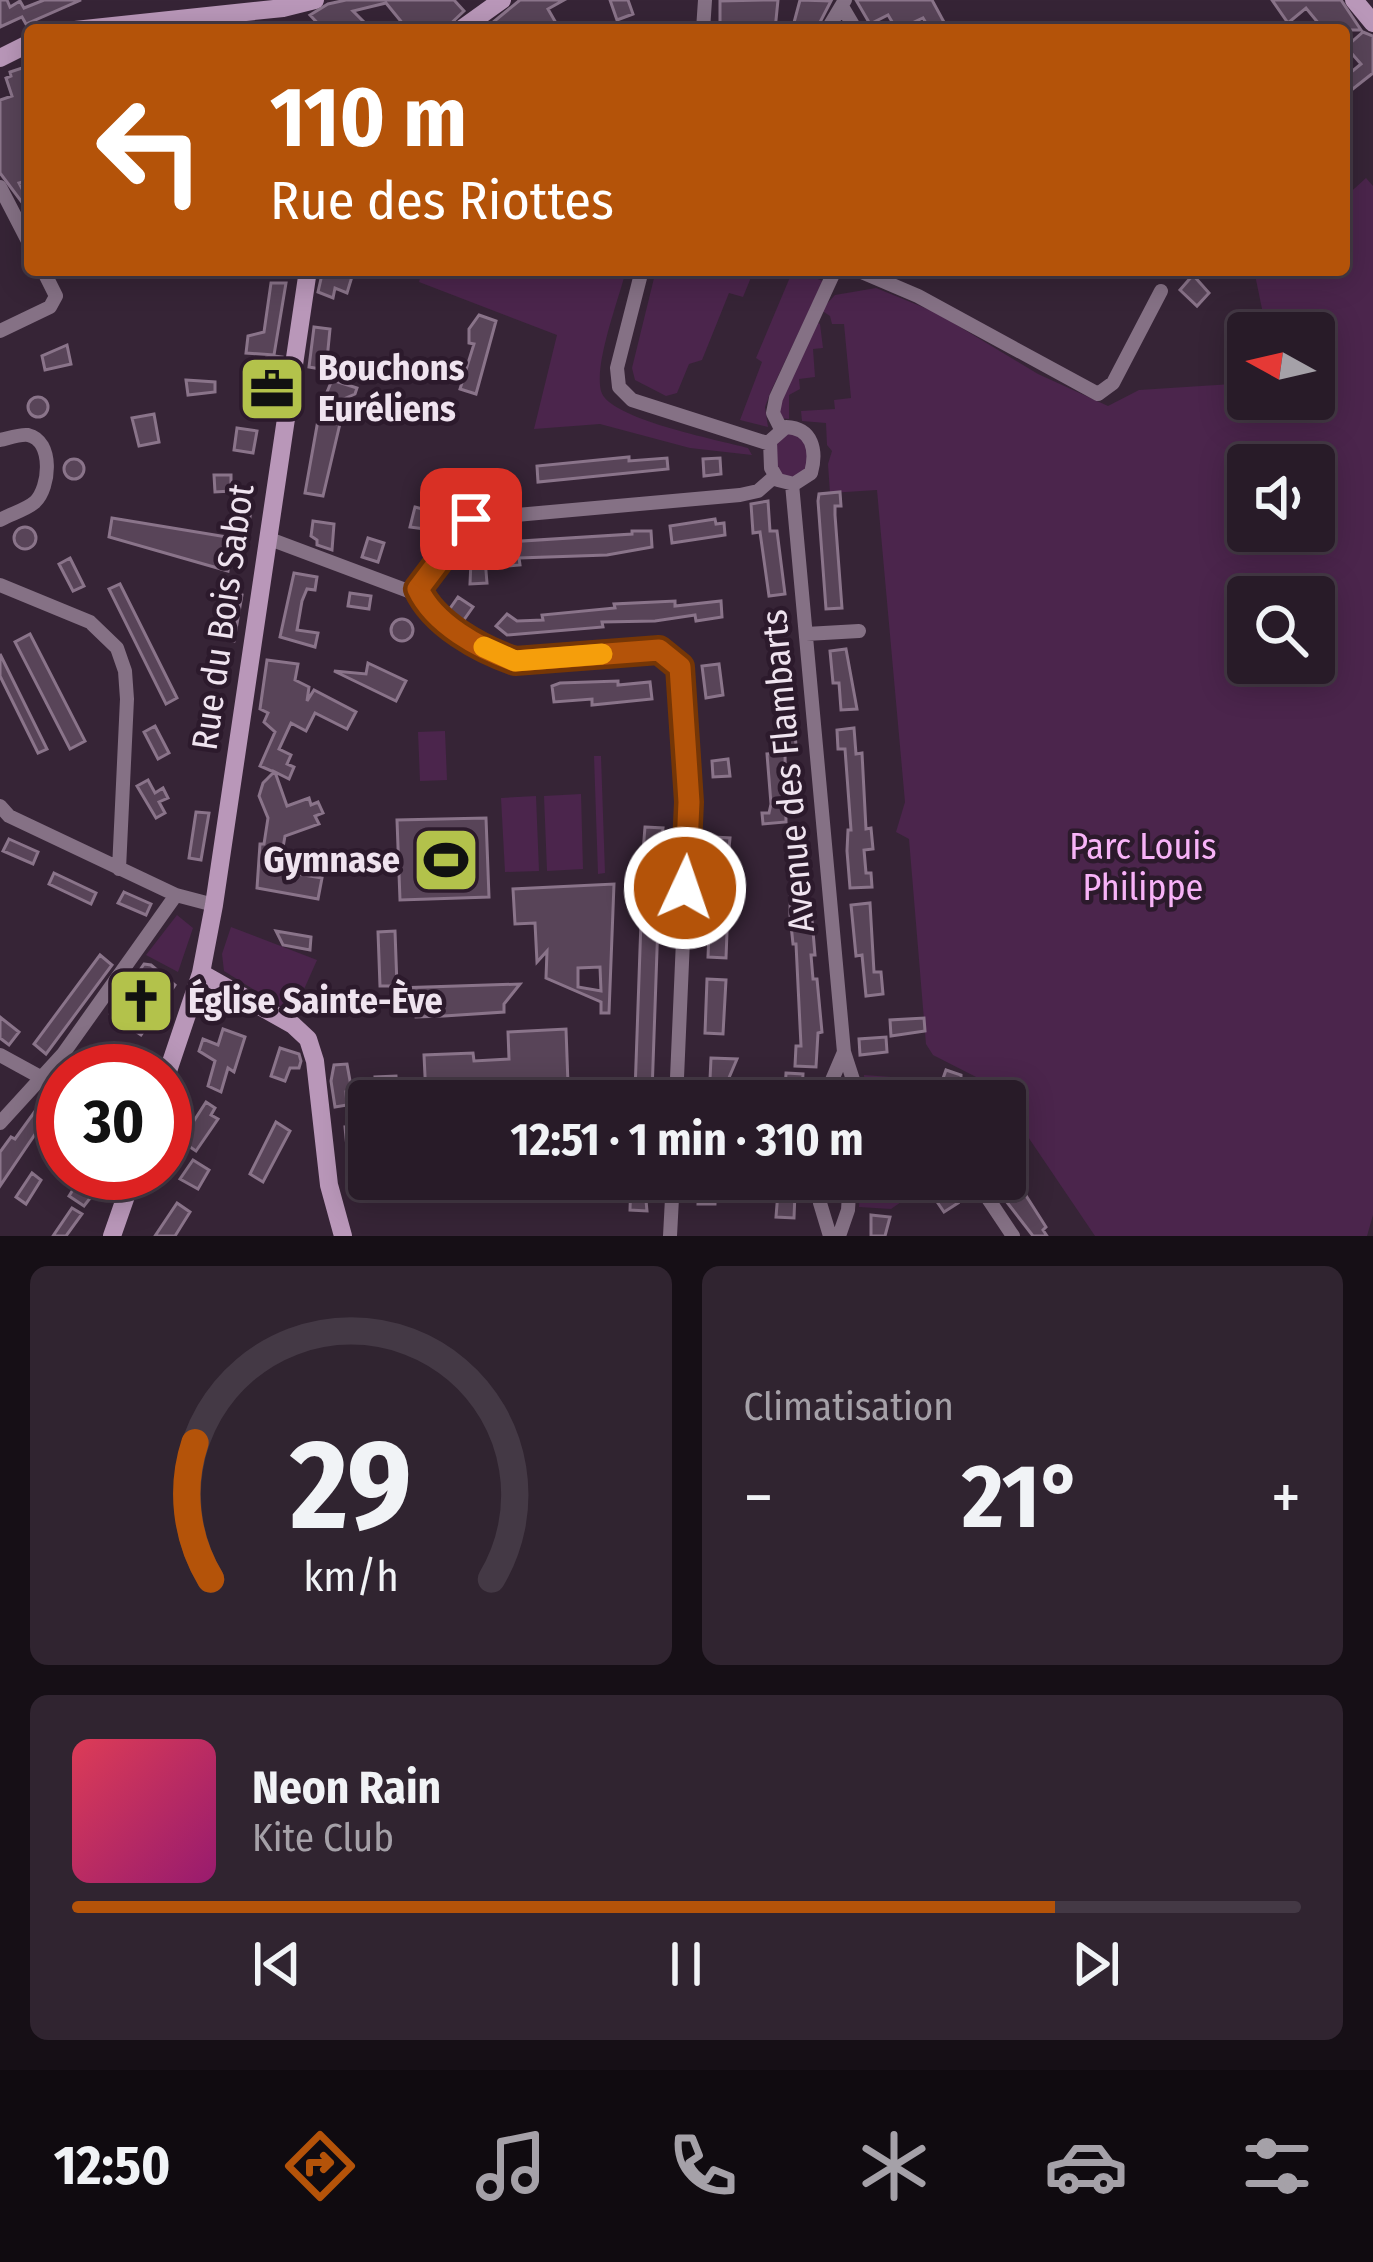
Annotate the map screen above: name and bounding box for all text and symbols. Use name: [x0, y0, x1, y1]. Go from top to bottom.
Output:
text: 110 m: [270, 67, 467, 168]
icon: left: [72, 72, 228, 228]
text: Rue des Riottes: [270, 169, 614, 233]
north arrow: [1227, 312, 1335, 420]
map controls: [1227, 312, 1335, 684]
place label: Bouchons Euréliens: [318, 346, 465, 431]
office icon: Bouchons Euréliens: [237, 354, 307, 424]
button: sound: [1227, 444, 1335, 552]
pin: [420, 468, 522, 570]
street label: Rue du Bois Sabot: [183, 481, 263, 753]
icon: arrive: [438, 486, 504, 552]
button: search: [1227, 576, 1335, 684]
street label: Avenue des Flambarts: [752, 608, 824, 934]
sports icon: Gymnase: [411, 825, 481, 895]
position arrow: [622, 825, 748, 951]
park label: Parc Louis Philippe: [1069, 825, 1217, 910]
place label: Gymnase: [264, 838, 400, 882]
church icon: Église Sainte-Ève: [106, 966, 176, 1036]
place label: Église Sainte-Ève: [188, 978, 443, 1023]
speed limit sign: 30: [36, 1044, 192, 1200]
text: 12:51 · 1 min · 310 m: [511, 1113, 863, 1167]
text: Climatisation: [744, 1384, 954, 1430]
text: 29: [289, 1411, 412, 1561]
text: 21°: [962, 1443, 1082, 1551]
text: −: [744, 1458, 773, 1537]
text: +: [1271, 1458, 1301, 1537]
text: km/h: [303, 1550, 399, 1601]
text: Neon Rain: [252, 1761, 441, 1815]
text: Kite Club: [252, 1815, 394, 1861]
icon: previous: [244, 1931, 310, 1997]
icon: pause: [653, 1931, 719, 1997]
icon: next: [1063, 1931, 1129, 1997]
icon: directions: [278, 2124, 362, 2208]
icon: music: [469, 2124, 553, 2208]
icon: phone: [661, 2124, 745, 2208]
icon: climate: [852, 2124, 936, 2208]
icon: car: [1044, 2124, 1128, 2208]
icon: filters: [1235, 2124, 1319, 2208]
text: 12:50: [54, 2134, 170, 2198]

